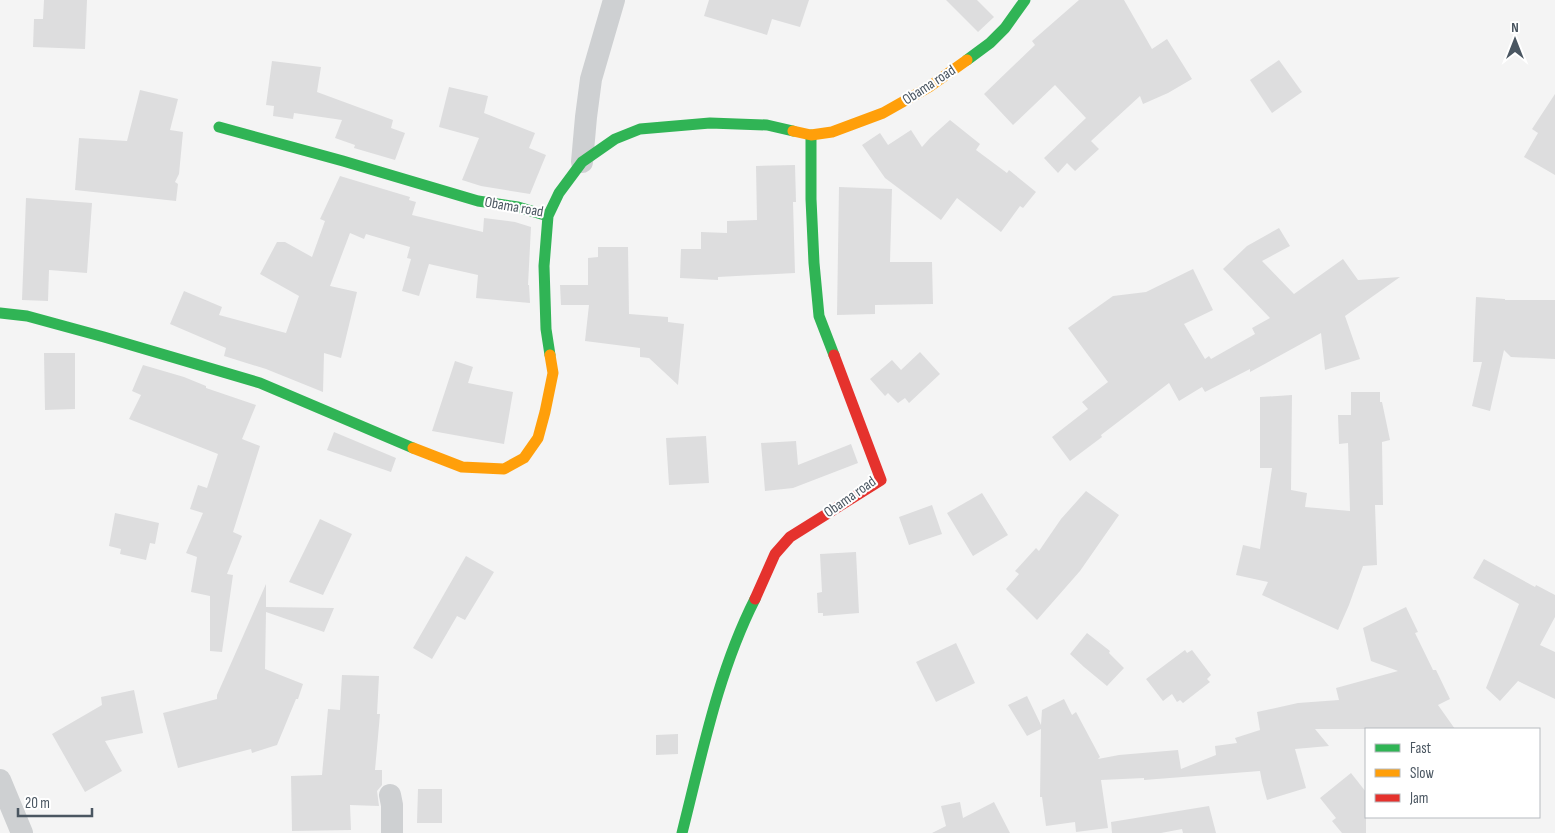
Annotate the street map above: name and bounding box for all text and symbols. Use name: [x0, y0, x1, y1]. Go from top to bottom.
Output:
north arrow: [1490, 15, 1540, 65]
text: N: [1511, 19, 1519, 36]
street label: Obama road: [899, 61, 959, 109]
street label: Obama road: [483, 192, 545, 222]
street label: Obama road: [820, 472, 880, 522]
legend: [1365, 728, 1540, 818]
text: Fast: [1410, 739, 1432, 758]
text: Slow: [1410, 764, 1434, 783]
scale bar: [18, 786, 91, 818]
text: Jam: [1409, 789, 1428, 808]
text: 20 m: [25, 794, 50, 813]

